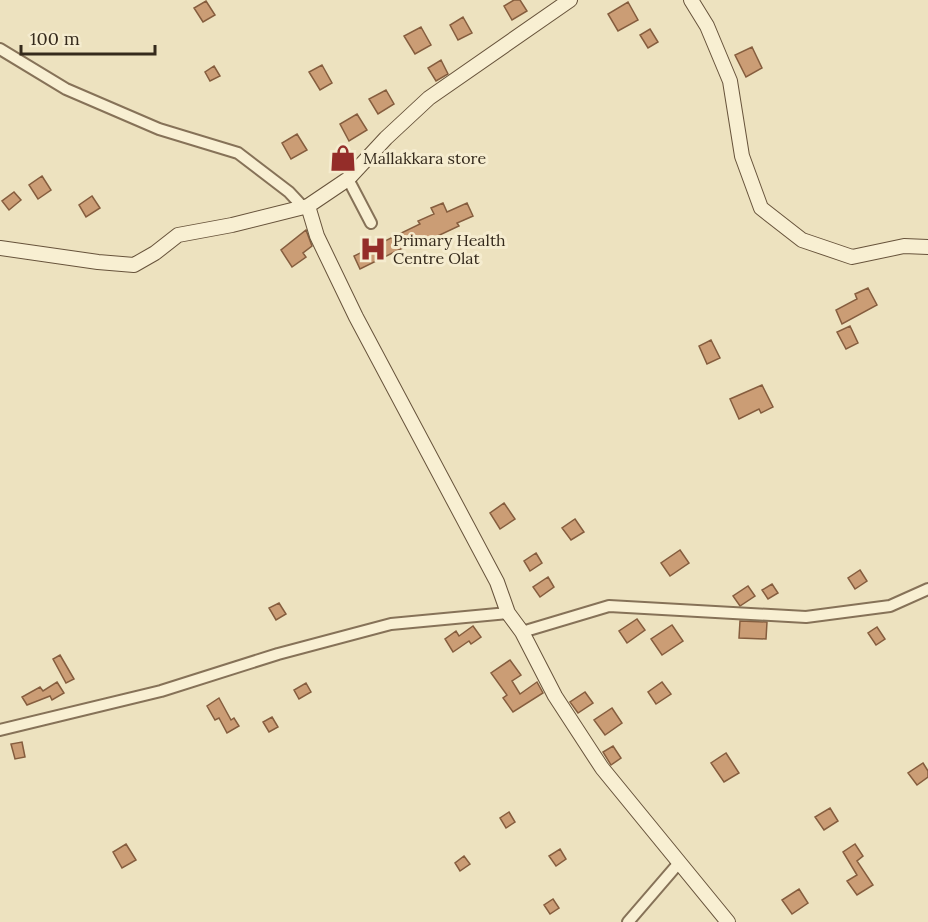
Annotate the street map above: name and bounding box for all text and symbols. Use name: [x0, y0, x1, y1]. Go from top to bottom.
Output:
scale bar: [21, 18, 154, 56]
text: 100 m: [30, 27, 80, 50]
shop icon: Mallakkara store: [328, 143, 358, 173]
place label: Mallakkara store: [363, 148, 486, 168]
place label: Primary Health Centre Olat: [393, 230, 506, 268]
hospital icon: Primary Health Centre Olat: [358, 234, 388, 264]

